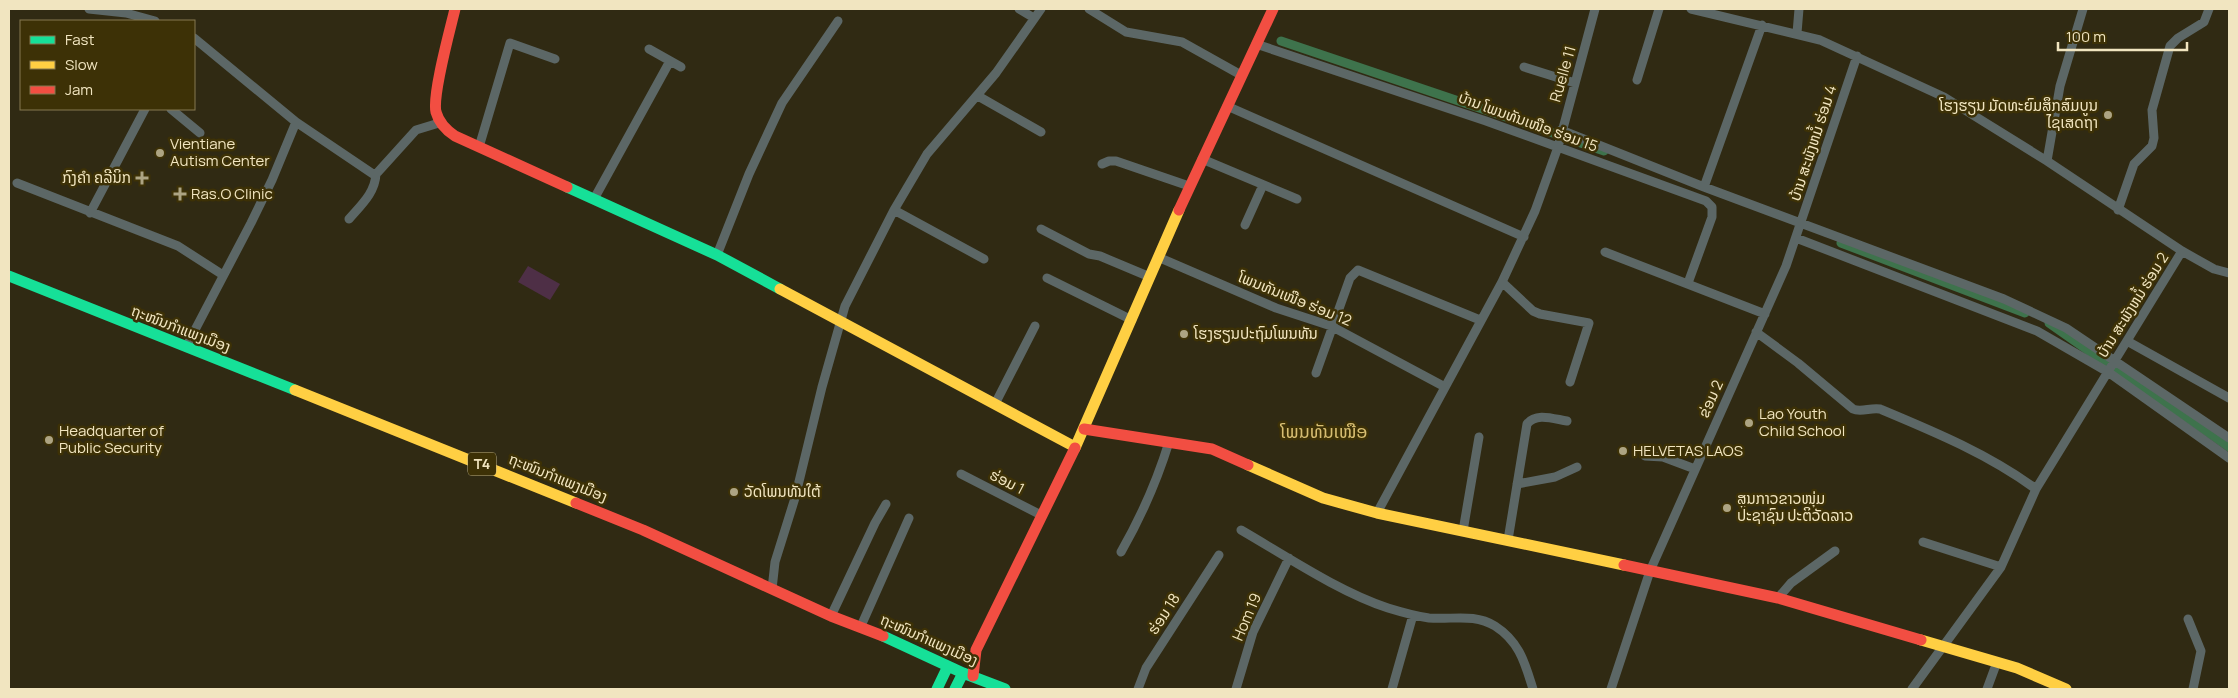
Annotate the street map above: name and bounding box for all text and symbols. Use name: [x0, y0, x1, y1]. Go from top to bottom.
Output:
legend: [20, 20, 195, 110]
scale bar: [2058, 20, 2187, 52]
text: 100 m: [2066, 26, 2106, 47]
text: Fast: [65, 29, 94, 50]
street label: Ruelle 11: [1544, 43, 1581, 104]
text: Slow: [65, 54, 98, 75]
text: Jam: [65, 79, 93, 100]
street label: ບ້ານ ສະພັງຫມໍ້ ຮ່ອມ 4: [1783, 82, 1841, 203]
street label: ບ້ານ ໂພນທັນເໜືອ ຮ່ອມ 15: [1455, 87, 1601, 157]
place label: ໂຮງຮຽນ ມັດທະຍົມສຶກສົມບູນ ໄຊເສດຖາ: [1938, 95, 2098, 133]
marker: ໂຮງຮຽນ ມັດທະຍົມສຶກສົມບູນ ໄຊເສດຖາ: [2102, 109, 2114, 121]
place label: Vientiane Autism Center: [170, 133, 270, 171]
marker: Vientiane Autism Center: [154, 147, 166, 159]
place label: ກົງຄຳ ຄລີນິກ: [62, 167, 131, 188]
marker: ກົງຄຳ ຄລີນິກ: [135, 171, 149, 185]
place label: Ras.O Clinic: [191, 183, 273, 204]
marker: Ras.O Clinic: [173, 187, 187, 201]
street label: ບ້ານ ສະພັງຫມໍ້ ຮ່ອມ 2: [2091, 248, 2173, 361]
street label: ໂພນທັນເໜືອ ຮ່ອມ 12: [1234, 266, 1355, 331]
street label: ຖະໜົນກຳແພງເມືອງ: [128, 300, 234, 357]
place label: ໂຮງຮຽນປະຖົມໂພນທັນ: [1193, 323, 1318, 344]
marker: ໂຮງຮຽນປະຖົມໂພນທັນ: [1178, 328, 1190, 340]
street label: ຂ່ອມ 2: [1693, 377, 1728, 421]
place label: Lao Youth Child School: [1759, 403, 1845, 441]
marker: Lao Youth Child School: [1743, 417, 1755, 429]
district label: ໂພນທັນເໜືອ: [1279, 419, 1368, 443]
place label: Headquarter of Public Security: [59, 420, 164, 458]
marker: Headquarter of Public Security: [43, 434, 55, 446]
place label: HELVETAS LAOS: [1633, 440, 1743, 461]
marker: HELVETAS LAOS: [1617, 445, 1629, 457]
street label: ຖະໜົນກຳແພງເມືອງ: [506, 448, 611, 507]
road number: T4: [468, 452, 496, 476]
street label: ຮ່ອມ 1: [986, 464, 1028, 499]
place label: ວັດໂພນທັນໃຕ້: [744, 481, 821, 502]
marker: ວັດໂພນທັນໃຕ້: [728, 486, 740, 498]
place label: ສູນກາວຂາວໜຸ່ມ ປະຊາຊົນ ປະຕິວັດລາວ: [1737, 488, 1853, 526]
marker: ສູນກາວຂາວໜຸ່ມ ປະຊາຊົນ ປະຕິວັດລາວ: [1721, 502, 1733, 514]
street label: ຮ່ອມ 18: [1142, 589, 1185, 638]
street label: Hom 19: [1227, 590, 1266, 644]
street label: ຖະໜົນກຳແພງເມືອງ: [877, 609, 982, 671]

